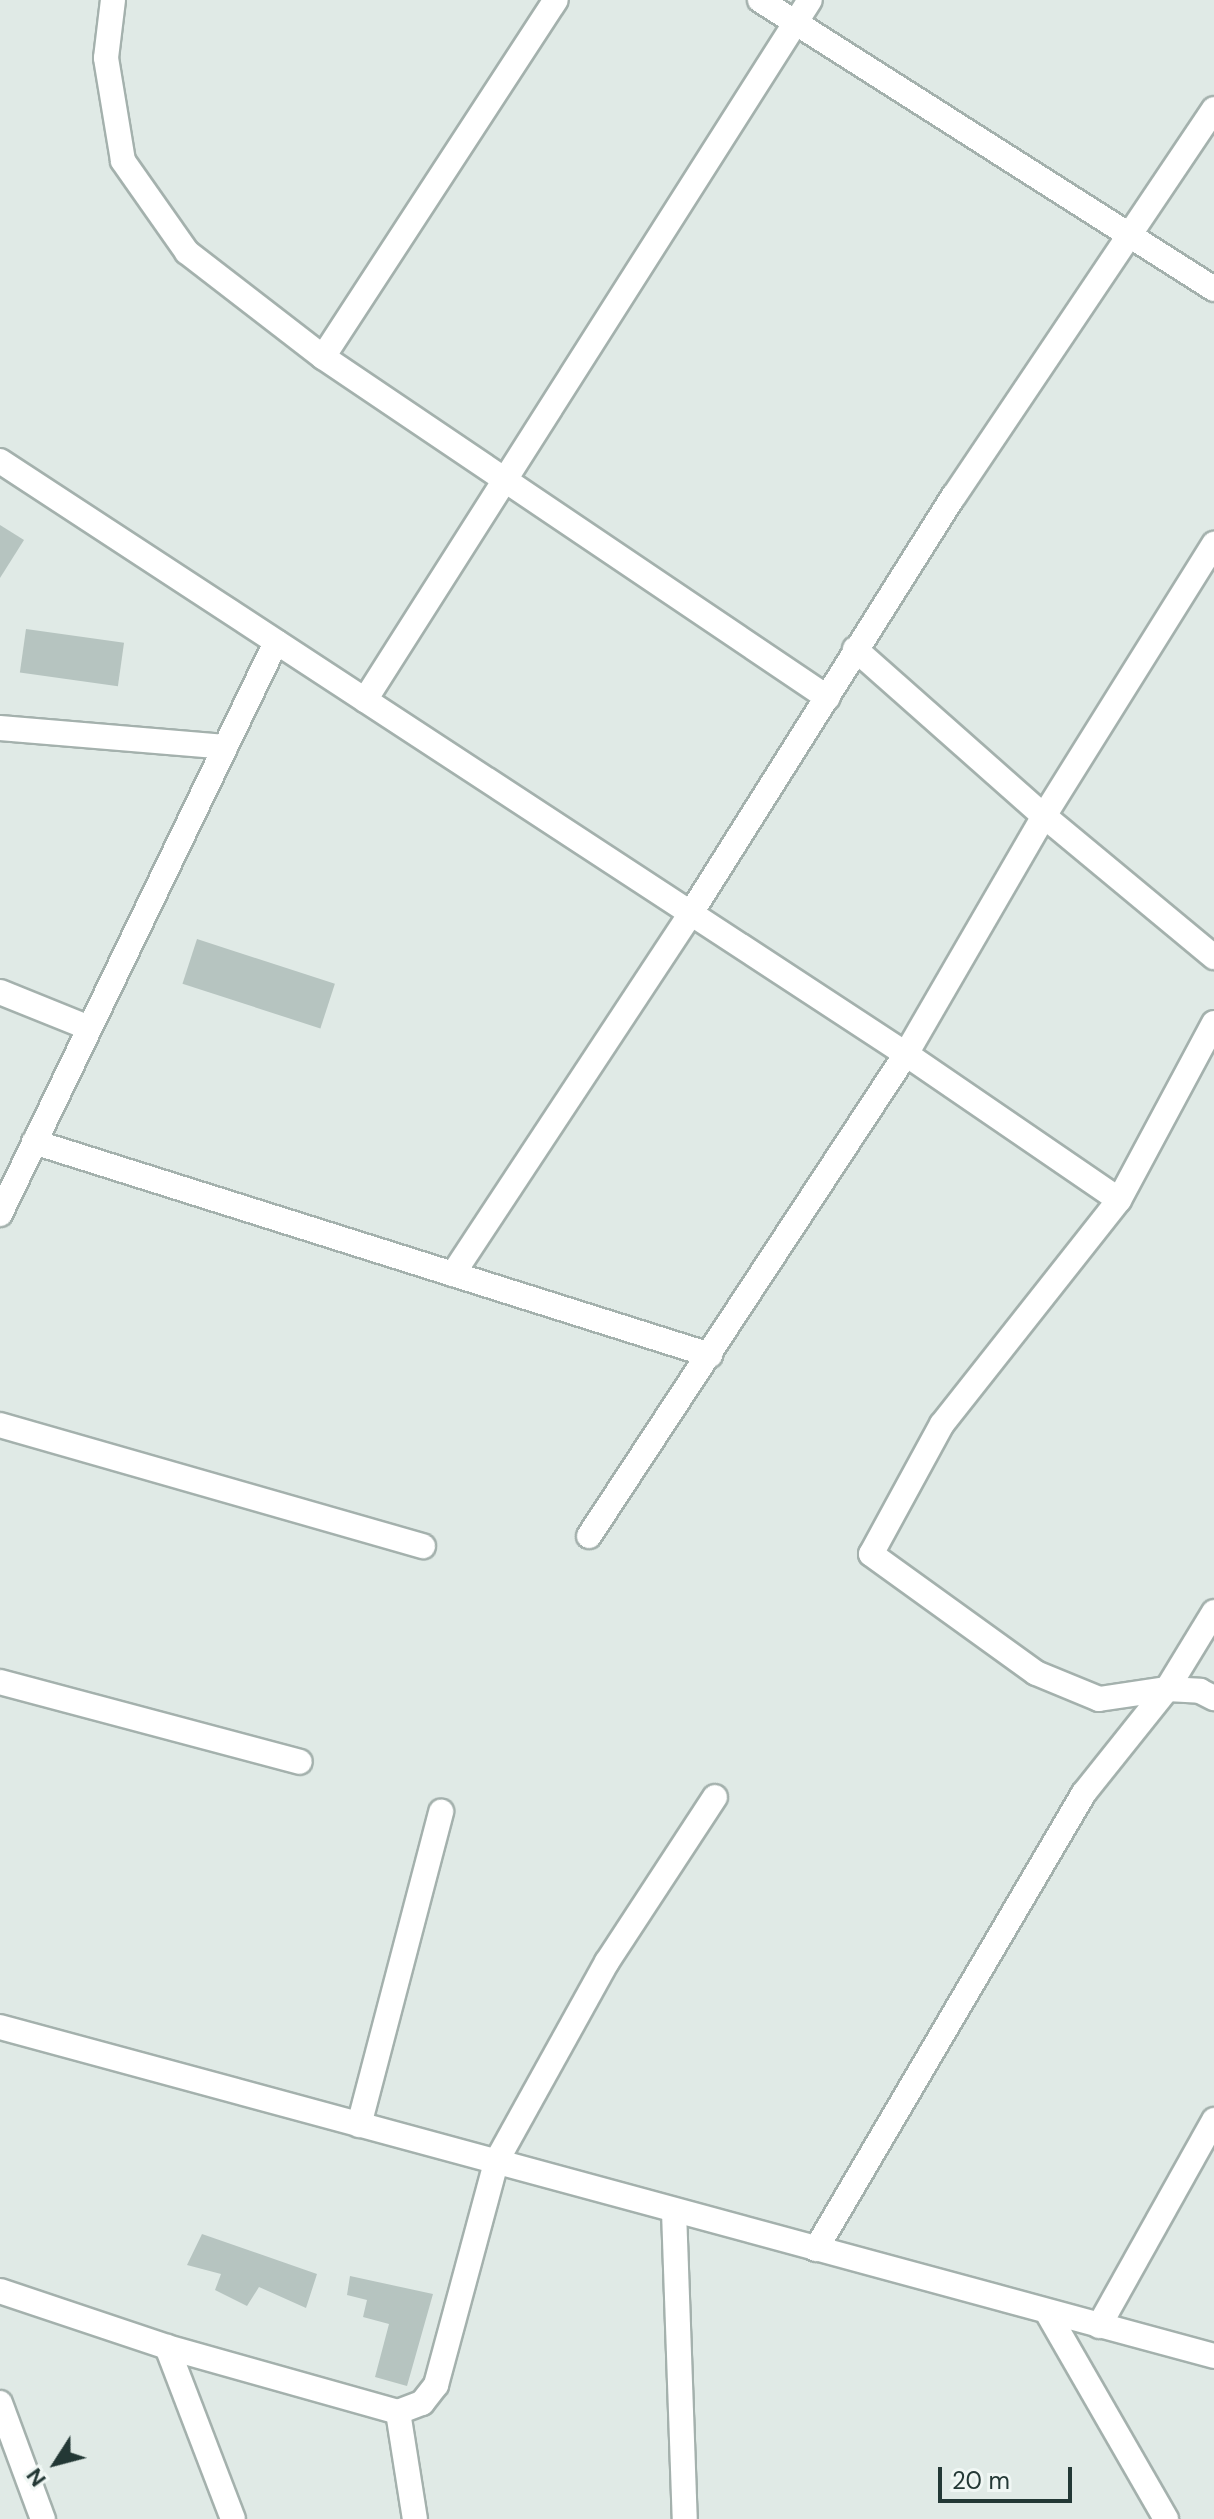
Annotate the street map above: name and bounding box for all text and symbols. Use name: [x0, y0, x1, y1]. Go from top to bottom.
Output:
north arrow: [16, 2423, 96, 2503]
scale bar: [942, 2451, 1076, 2501]
text: N: [20, 2462, 53, 2492]
text: 20 m: [952, 2465, 1010, 2496]

